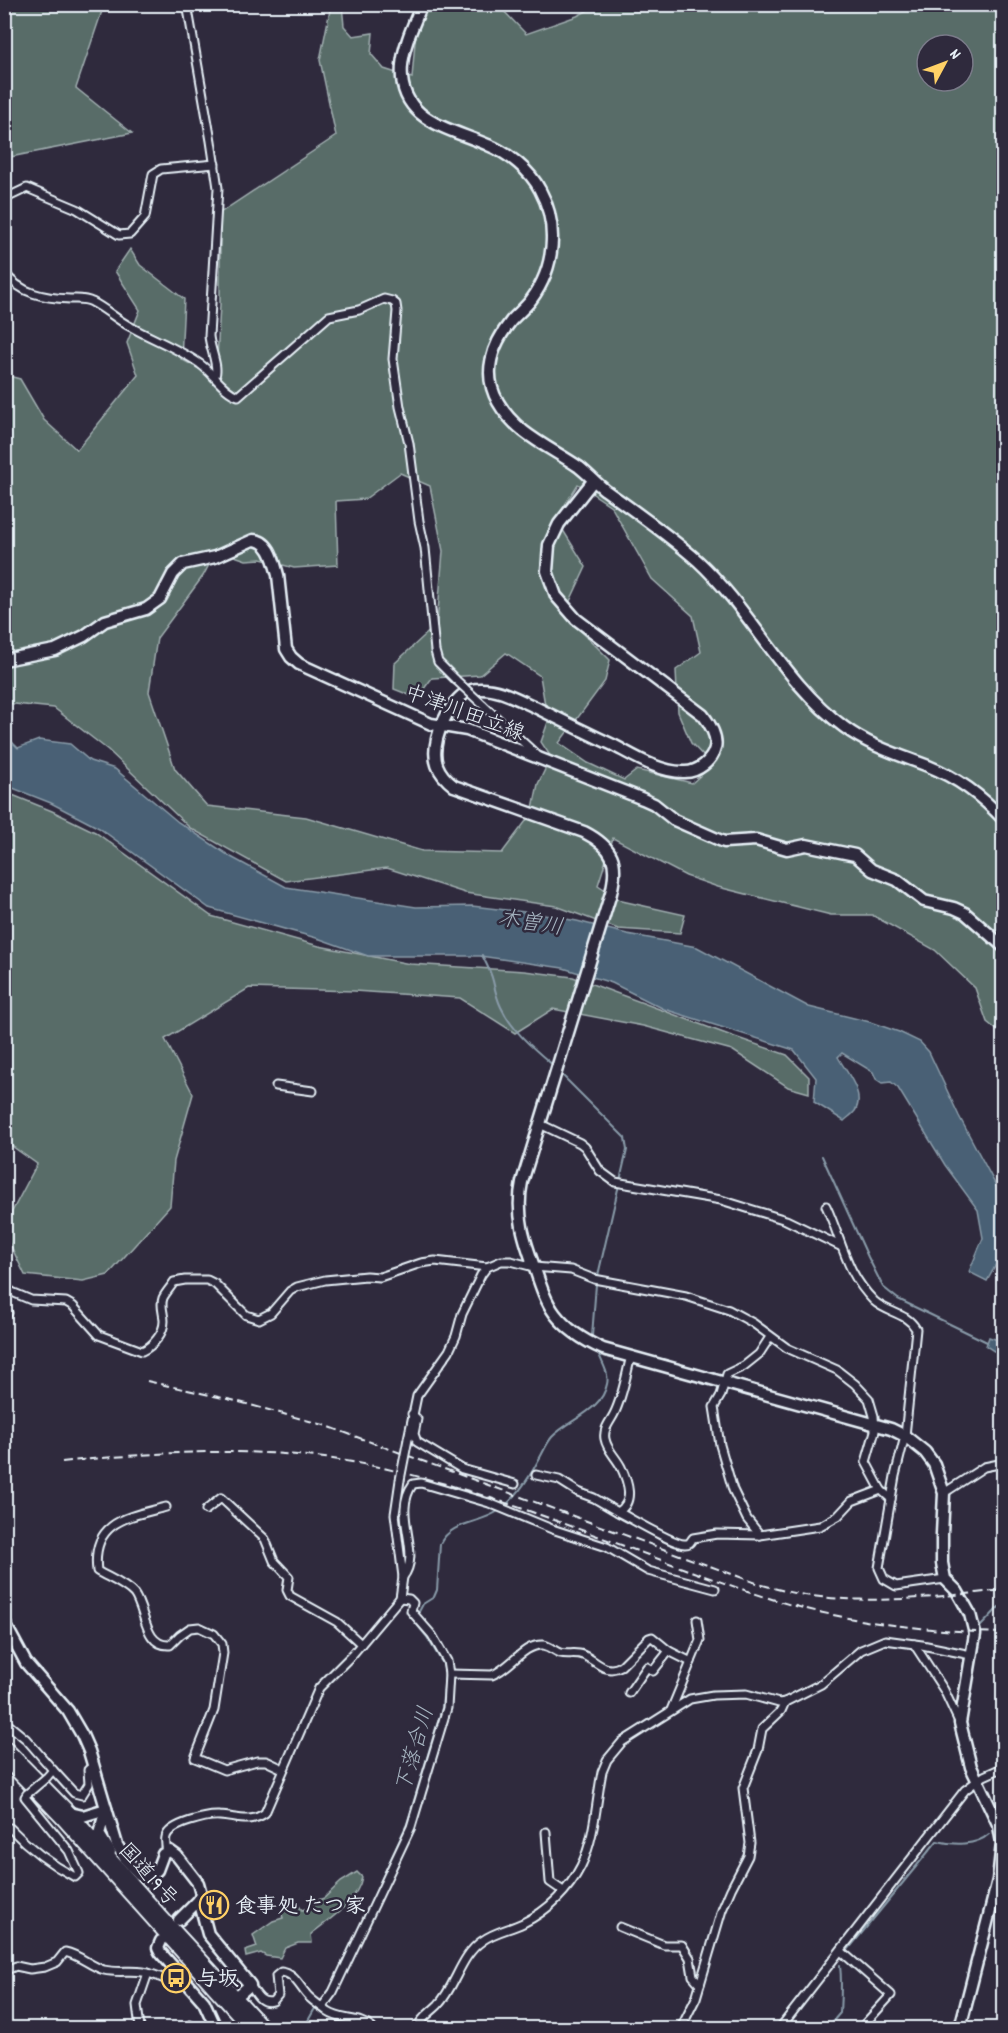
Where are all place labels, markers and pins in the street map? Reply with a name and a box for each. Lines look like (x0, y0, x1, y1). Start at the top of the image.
restaurant icon: 食事処 たつ家 (198, 1889, 230, 1921)
place label: 食事処 たつ家 (235, 1893, 366, 1923)
bus stop icon: 与坂 (160, 1962, 192, 1994)
place label: 与坂 (197, 1966, 239, 1996)

